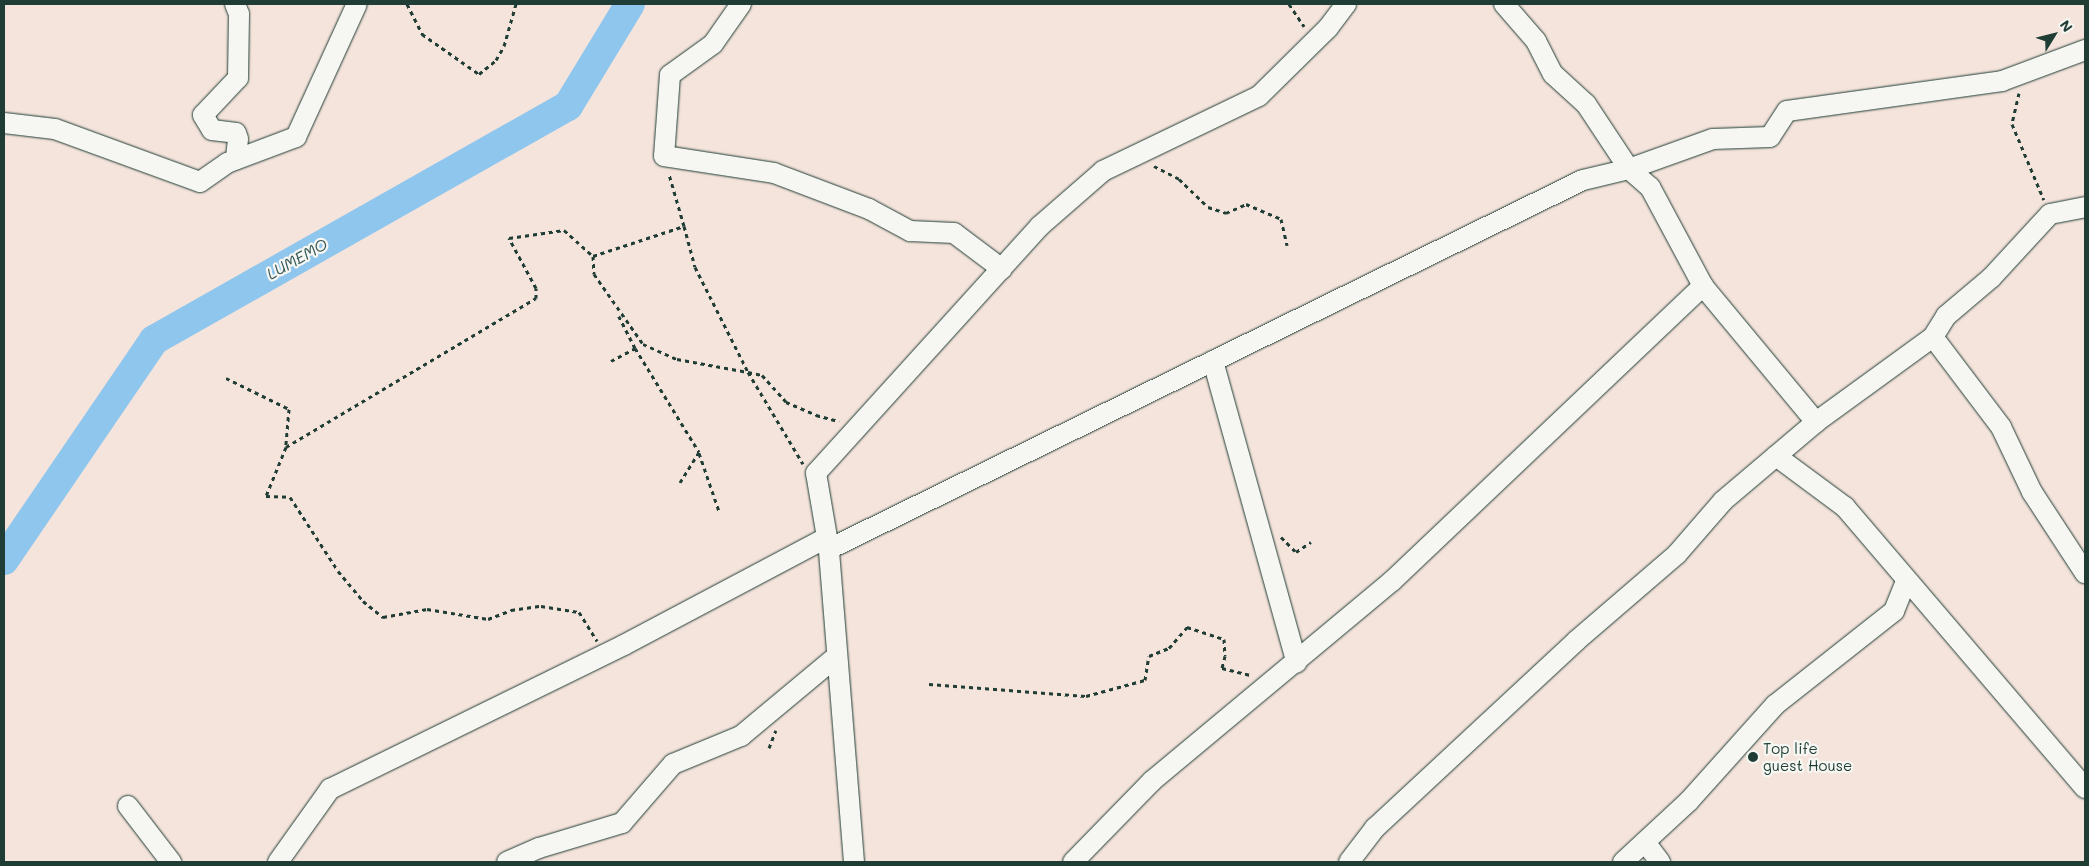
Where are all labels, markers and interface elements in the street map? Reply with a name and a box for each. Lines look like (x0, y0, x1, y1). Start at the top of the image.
north arrow (2029, 10, 2079, 60)
text: N (2056, 16, 2077, 36)
water label: LUMEMO (263, 235, 331, 283)
place label: Top life guest House (1763, 739, 1852, 774)
marker: Top life guest House (1747, 751, 1759, 763)

